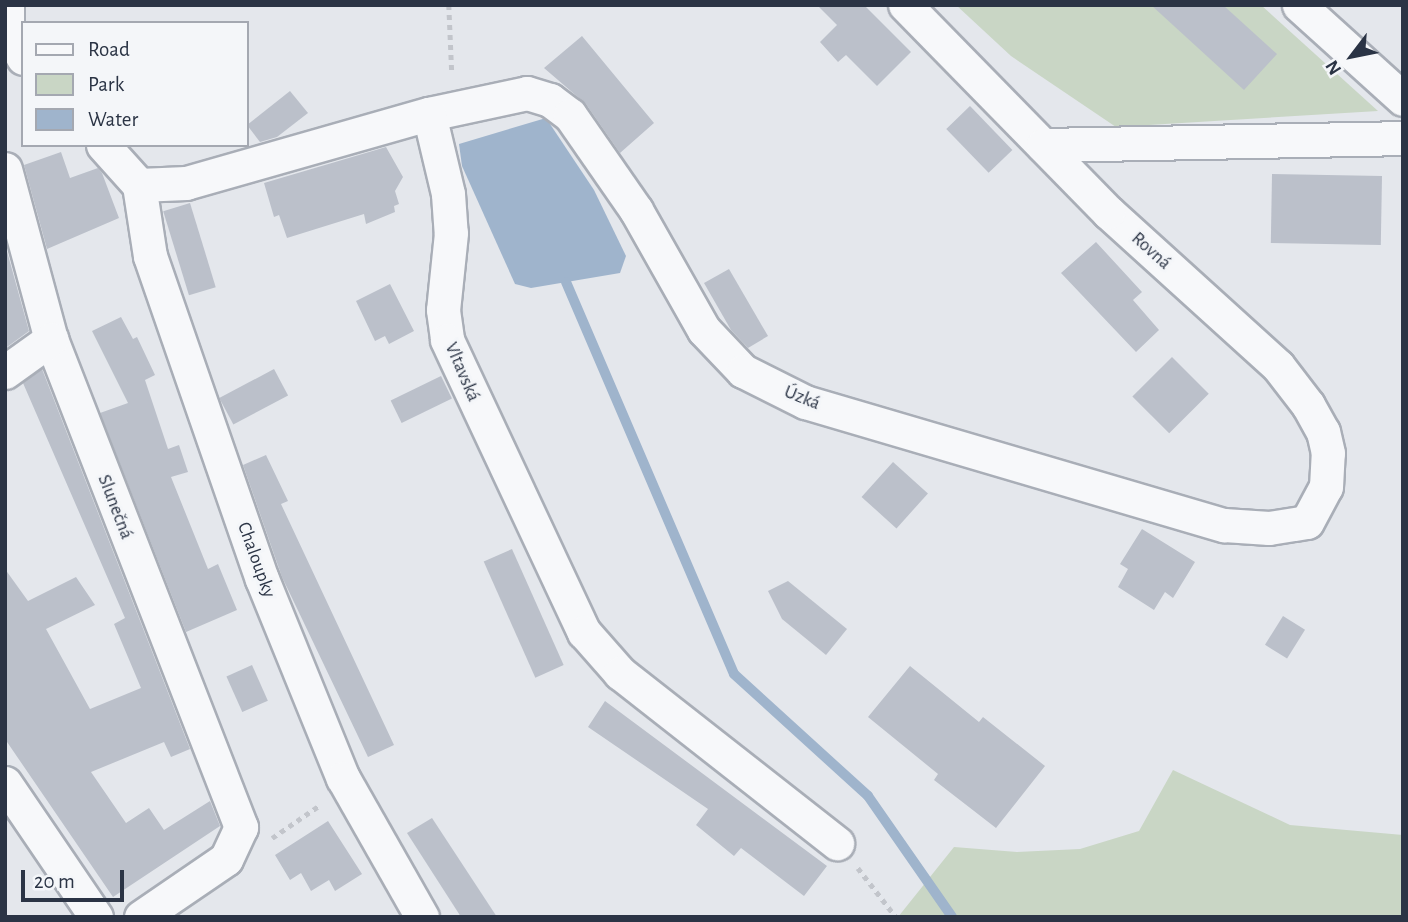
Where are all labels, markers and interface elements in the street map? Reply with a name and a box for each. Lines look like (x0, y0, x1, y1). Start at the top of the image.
legend (21, 21, 248, 147)
north arrow (1317, 21, 1387, 91)
text: Road (88, 39, 130, 60)
text: N (1322, 57, 1345, 78)
text: Park (88, 74, 124, 95)
text: Water (88, 109, 138, 130)
street label: Rovná (1126, 227, 1176, 275)
street label: Vltavská (439, 339, 485, 405)
street label: Úzká (781, 381, 823, 415)
street label: Slunečná (92, 472, 138, 542)
street label: Chaloupky (232, 519, 280, 601)
scale bar (24, 856, 128, 900)
text: 20 m (34, 871, 75, 892)

